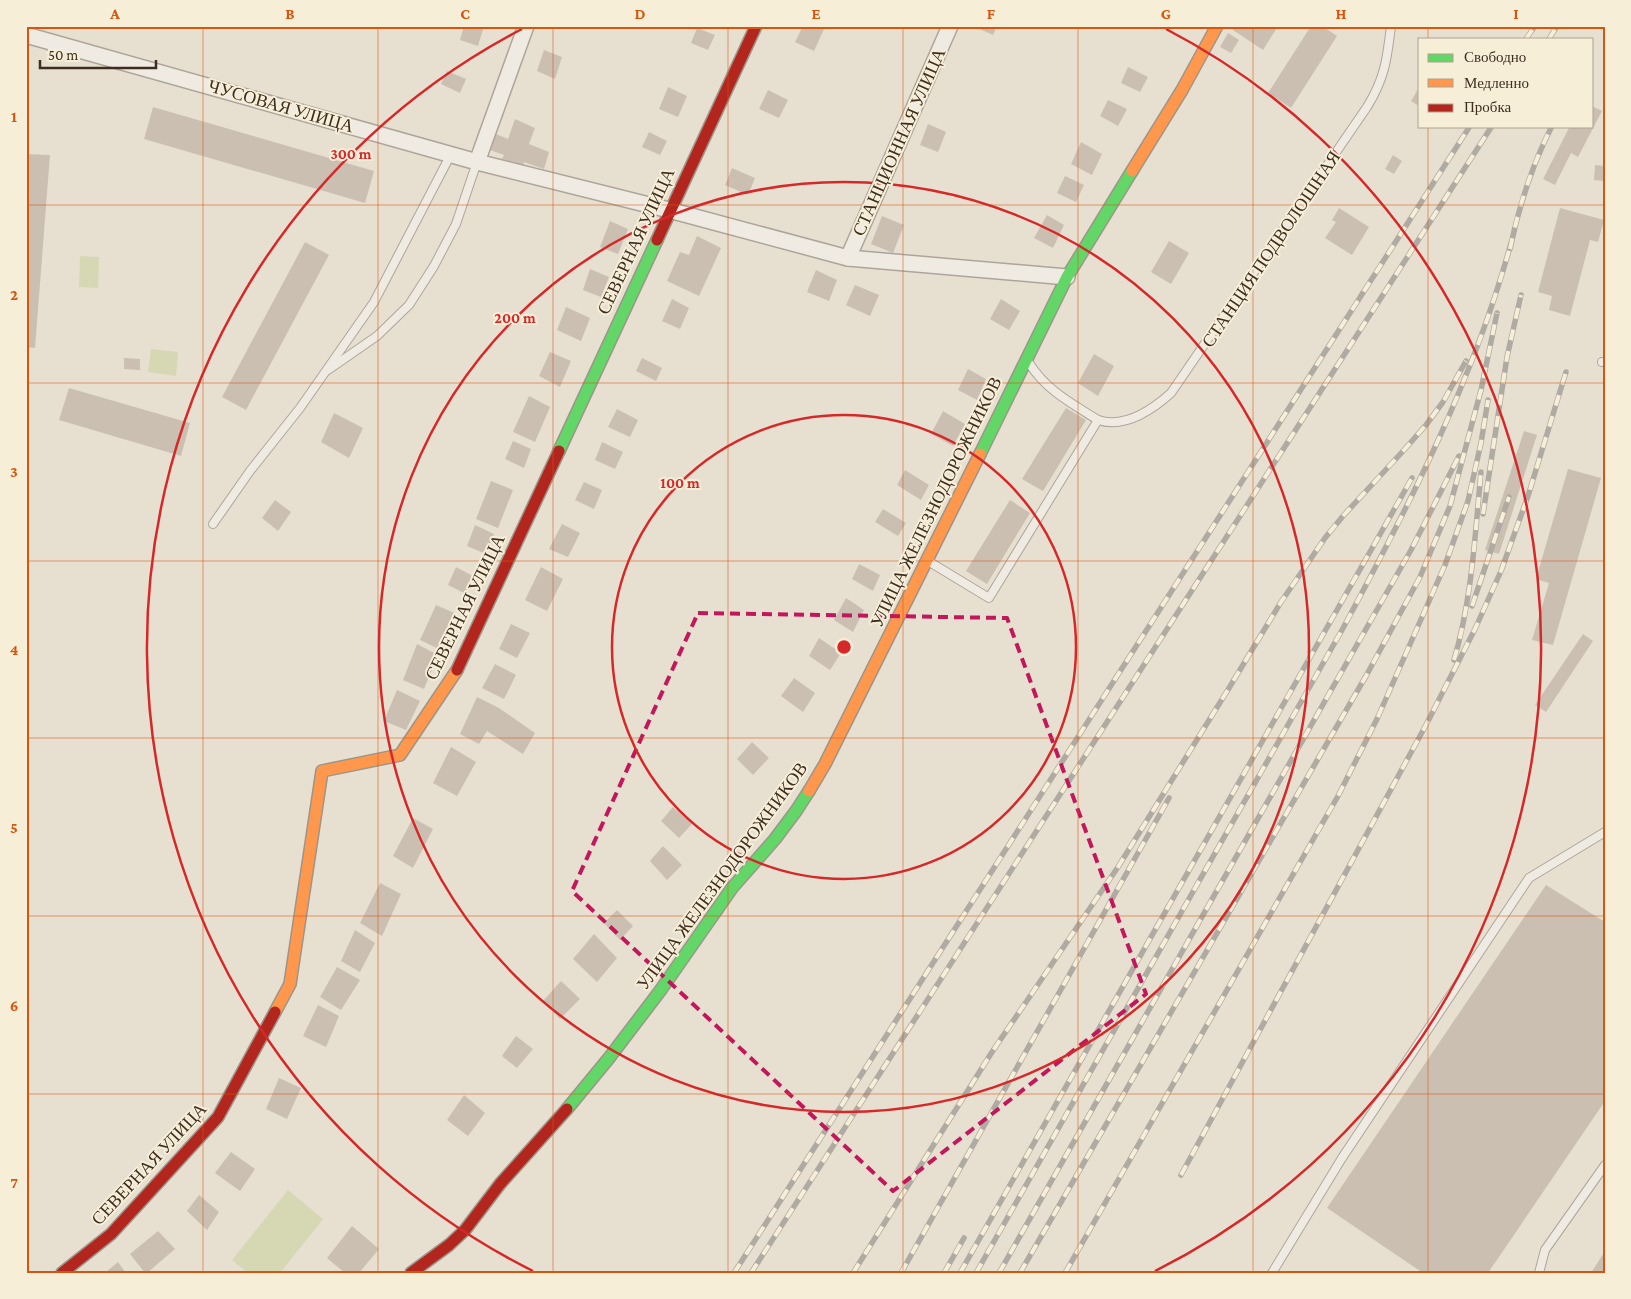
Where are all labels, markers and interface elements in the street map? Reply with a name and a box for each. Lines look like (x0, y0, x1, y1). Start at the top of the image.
text: A (109, 5, 120, 22)
text: B (285, 5, 295, 22)
text: C (460, 5, 470, 22)
text: D (634, 5, 646, 22)
text: E (811, 5, 821, 22)
text: F (987, 5, 996, 22)
text: G (1161, 5, 1171, 22)
text: H (1336, 5, 1347, 22)
text: I (1513, 5, 1519, 22)
scale bar (40, 38, 156, 70)
legend (1418, 38, 1594, 128)
street label: СТАНЦИОННАЯ УЛИЦА (848, 45, 950, 239)
text: 50 m (48, 47, 78, 63)
text: Свободно (1464, 49, 1526, 65)
text: Медленно (1464, 75, 1529, 91)
street label: ЧУСОВАЯ УЛИЦА (206, 76, 356, 136)
text: Пробка (1464, 99, 1512, 115)
text: 1 (11, 108, 17, 125)
text: 300 m (330, 146, 372, 162)
street label: СТАНЦИЯ ПОДВОЛОШНАЯ (1198, 147, 1344, 351)
street label: СЕВЕРНАЯ УЛИЦА (593, 165, 679, 317)
text: 2 (10, 286, 18, 303)
text: 200 m (494, 310, 536, 326)
street label: УЛИЦА ЖЕЛЕЗНОДОРОЖНИКОВ (866, 373, 1006, 631)
text: 3 (10, 463, 18, 480)
text: 100 m (660, 475, 700, 491)
street label: СЕВЕРНАЯ УЛИЦА (421, 531, 509, 683)
centre of rings (835, 638, 853, 656)
text: 4 (10, 641, 19, 658)
street label: УЛИЦА ЖЕЛЕЗНОДОРОЖНИКОВ (633, 758, 811, 994)
text: 5 (10, 819, 18, 836)
text: 6 (10, 997, 18, 1014)
street label: СЕВЕРНАЯ УЛИЦА (87, 1099, 211, 1229)
text: 7 (10, 1174, 18, 1191)

